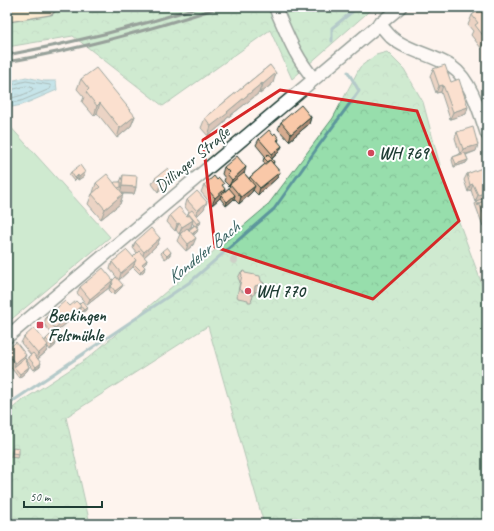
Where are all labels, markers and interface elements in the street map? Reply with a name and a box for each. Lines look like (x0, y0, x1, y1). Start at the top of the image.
street label: Dillinger Straße (151, 121, 235, 197)
place label: WH 769 (379, 143, 431, 164)
marker: WH 769 (366, 148, 376, 158)
water label: Kondeler Bach (162, 215, 245, 288)
place label: WH 770 (256, 281, 307, 302)
marker: WH 770 (243, 286, 253, 296)
place label: Beckingen Felsmühle (48, 305, 107, 346)
marker: Beckingen Felsmühle (35, 320, 45, 330)
scale bar (24, 483, 102, 509)
text: 50 m (30, 489, 52, 505)

